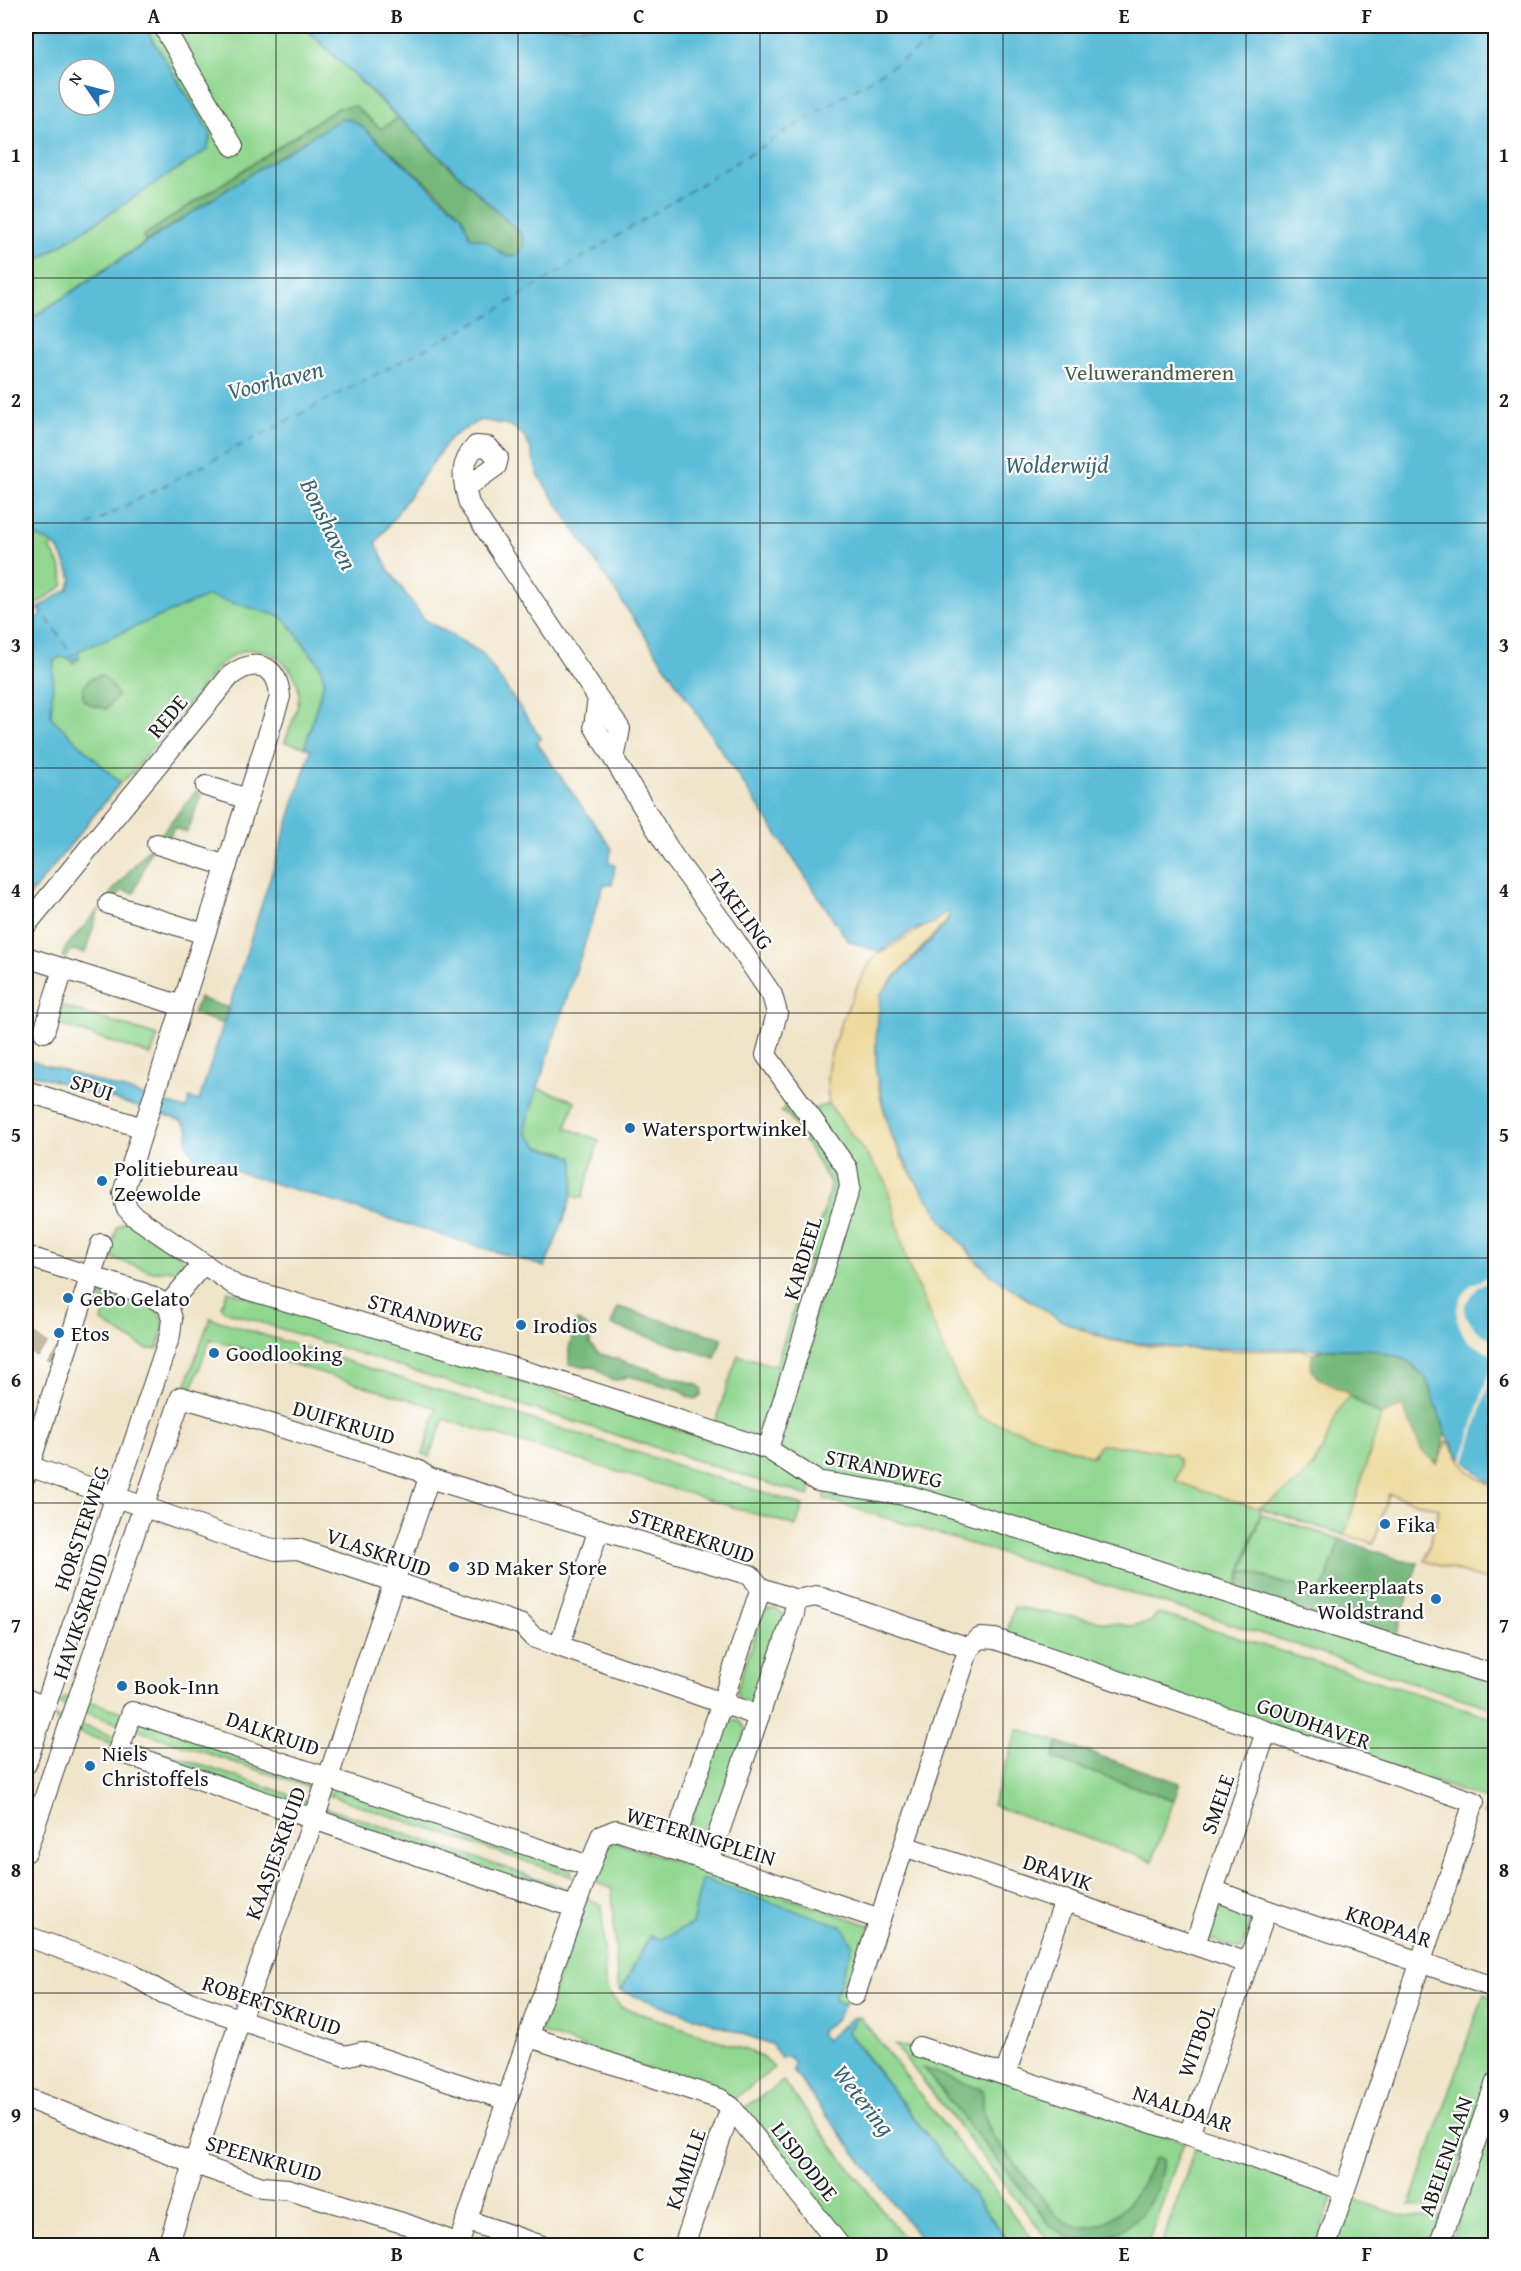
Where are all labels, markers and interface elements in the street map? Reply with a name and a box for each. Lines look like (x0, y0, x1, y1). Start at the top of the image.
text: A (148, 1, 161, 30)
text: B (391, 1, 403, 30)
text: C (633, 1, 645, 30)
text: D (875, 1, 889, 30)
text: E (1119, 1, 1130, 30)
text: F (1362, 1, 1372, 30)
north arrow (57, 57, 117, 117)
text: N (62, 67, 88, 90)
text: 1 (11, 140, 21, 169)
text: 1 (1499, 140, 1509, 169)
water label: Voorhaven (223, 351, 327, 409)
park label: Veluwerandmeren (1064, 356, 1235, 388)
text: 2 (11, 385, 21, 414)
text: 2 (1499, 385, 1509, 414)
water label: Wolderwijd (1005, 447, 1109, 482)
water label: Bonshaven (291, 471, 366, 576)
text: 3 (11, 630, 21, 659)
text: 3 (1499, 630, 1509, 659)
street label: REDE (139, 687, 195, 745)
street label: TAKELING (701, 862, 781, 956)
text: 4 (11, 875, 21, 904)
text: 4 (1499, 875, 1509, 904)
street label: SPUI (66, 1065, 118, 1109)
place label: Watersportwinkel (642, 1112, 807, 1144)
text: 5 (11, 1120, 21, 1149)
text: 5 (1499, 1120, 1509, 1149)
marker: Watersportwinkel (623, 1121, 637, 1135)
place label: Politiebureau Zeewolde (114, 1152, 238, 1209)
marker: Politiebureau Zeewolde (95, 1174, 109, 1188)
street label: KARDEEL (774, 1212, 830, 1304)
place label: Gebo Gelato (80, 1282, 190, 1314)
street label: STRANDWEG (364, 1284, 488, 1350)
marker: Gebo Gelato (61, 1291, 75, 1305)
place label: Irodios (533, 1309, 598, 1341)
place label: Etos (71, 1317, 110, 1349)
marker: Irodios (514, 1318, 528, 1332)
marker: Etos (52, 1326, 66, 1340)
place label: Goodlooking (226, 1337, 342, 1369)
marker: Goodlooking (207, 1346, 221, 1360)
text: 6 (11, 1365, 21, 1394)
text: 6 (1499, 1365, 1509, 1394)
street label: DUIFKRUID (289, 1391, 399, 1453)
street label: STRANDWEG (822, 1440, 946, 1496)
street label: HORSTERWEG (45, 1461, 117, 1595)
street label: STERREKRUID (625, 1499, 759, 1571)
place label: Fika (1397, 1508, 1436, 1540)
marker: Fika (1378, 1517, 1392, 1531)
street label: VLASKRUID (322, 1519, 436, 1585)
street label: HAVIKSKRUID (43, 1549, 117, 1683)
place label: 3D Maker Store (466, 1551, 607, 1583)
marker: 3D Maker Store (447, 1560, 461, 1574)
place label: Parkeerplaats Woldstrand (1297, 1570, 1424, 1627)
marker: Parkeerplaats Woldstrand (1429, 1592, 1443, 1606)
text: 7 (11, 1610, 21, 1639)
text: 7 (1499, 1610, 1509, 1639)
place label: Book-Inn (134, 1670, 220, 1702)
marker: Book-Inn (115, 1679, 129, 1693)
street label: GOUDHAVER (1253, 1689, 1376, 1758)
street label: DALKRUID (222, 1702, 324, 1764)
place label: Niels Christoffels (102, 1737, 209, 1794)
marker: Niels Christoffels (83, 1759, 97, 1773)
street label: SMELE (1192, 1770, 1242, 1838)
street label: KAASJESKRUID (236, 1782, 314, 1924)
street label: WETERINGPLEIN (622, 1798, 780, 1874)
street label: DRAVIK (1019, 1845, 1097, 1899)
text: 8 (11, 1855, 21, 1884)
text: 8 (1499, 1855, 1509, 1884)
street label: KROPAAR (1342, 1896, 1437, 1956)
street label: ROBERTSKRUID (198, 1966, 346, 2044)
street label: WITBOL (1169, 2000, 1223, 2081)
water label: Wetering (825, 2057, 903, 2144)
street label: NAALDAAR (1129, 2076, 1238, 2140)
street label: ABELENLAAN (1410, 2092, 1480, 2220)
text: 9 (11, 2100, 21, 2129)
text: 9 (1499, 2100, 1509, 2129)
street label: LISDODDE (764, 2115, 846, 2207)
street label: KAMILLE (656, 2124, 714, 2214)
street label: SPEENKRUID (202, 2126, 326, 2190)
text: A (148, 2239, 161, 2268)
text: B (391, 2239, 403, 2268)
text: C (633, 2239, 645, 2268)
text: D (875, 2239, 889, 2268)
text: E (1119, 2239, 1130, 2268)
text: F (1362, 2239, 1372, 2268)

